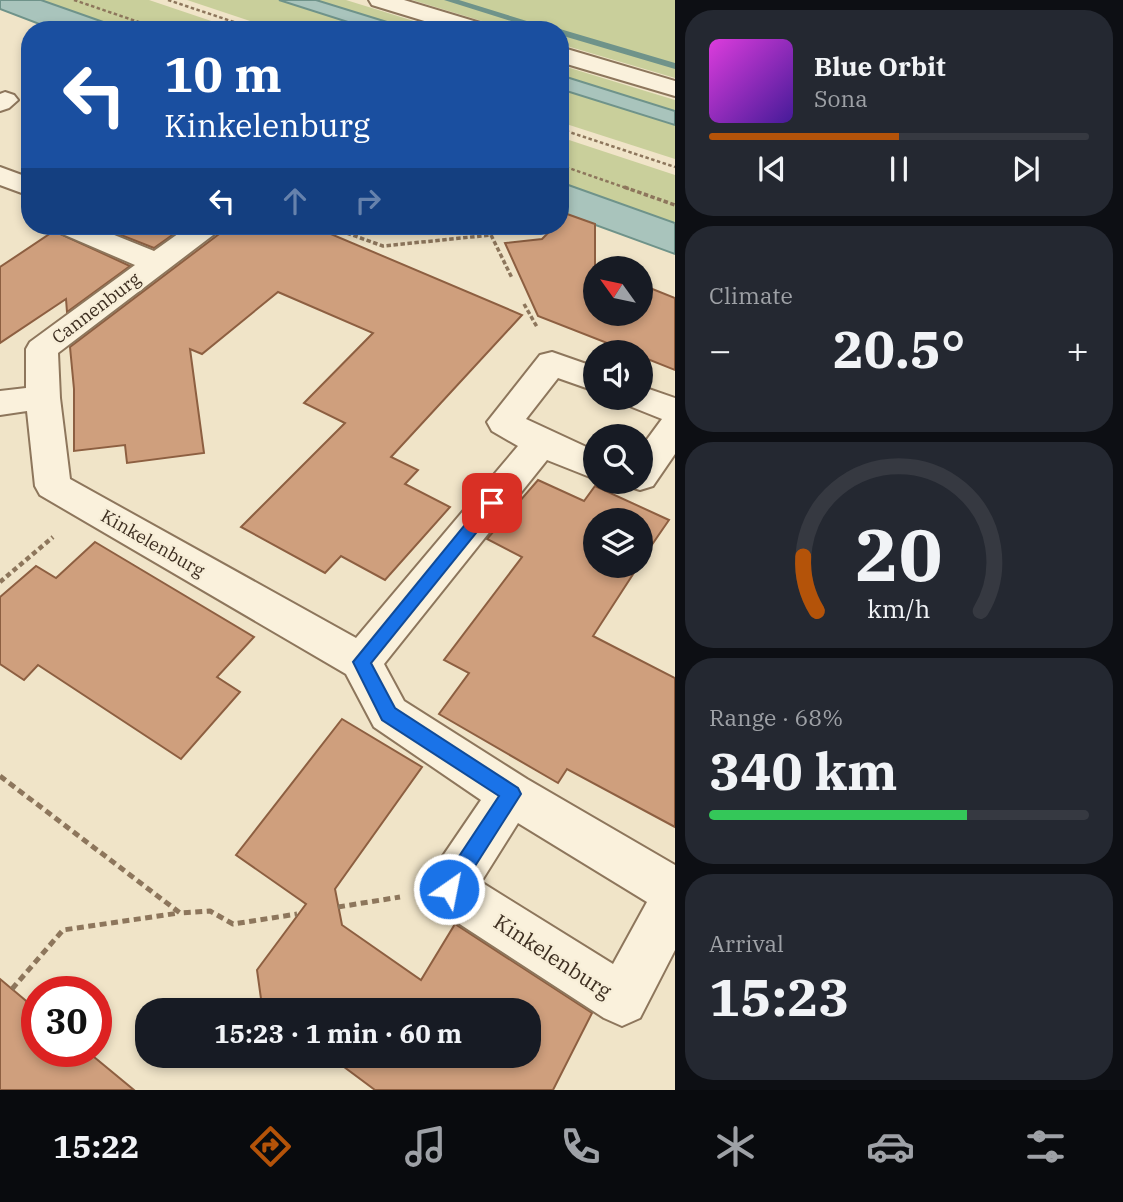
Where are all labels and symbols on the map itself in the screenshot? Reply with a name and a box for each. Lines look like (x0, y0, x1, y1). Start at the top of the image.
north arrow (583, 256, 653, 326)
street label: Cannenburg (47, 267, 145, 349)
pin (462, 473, 522, 533)
street label: Kinkelenburg (97, 504, 209, 582)
position arrow (412, 852, 486, 926)
street label: Kinkelenburg (489, 907, 618, 1005)
speed limit sign: 30 (21, 976, 112, 1067)

